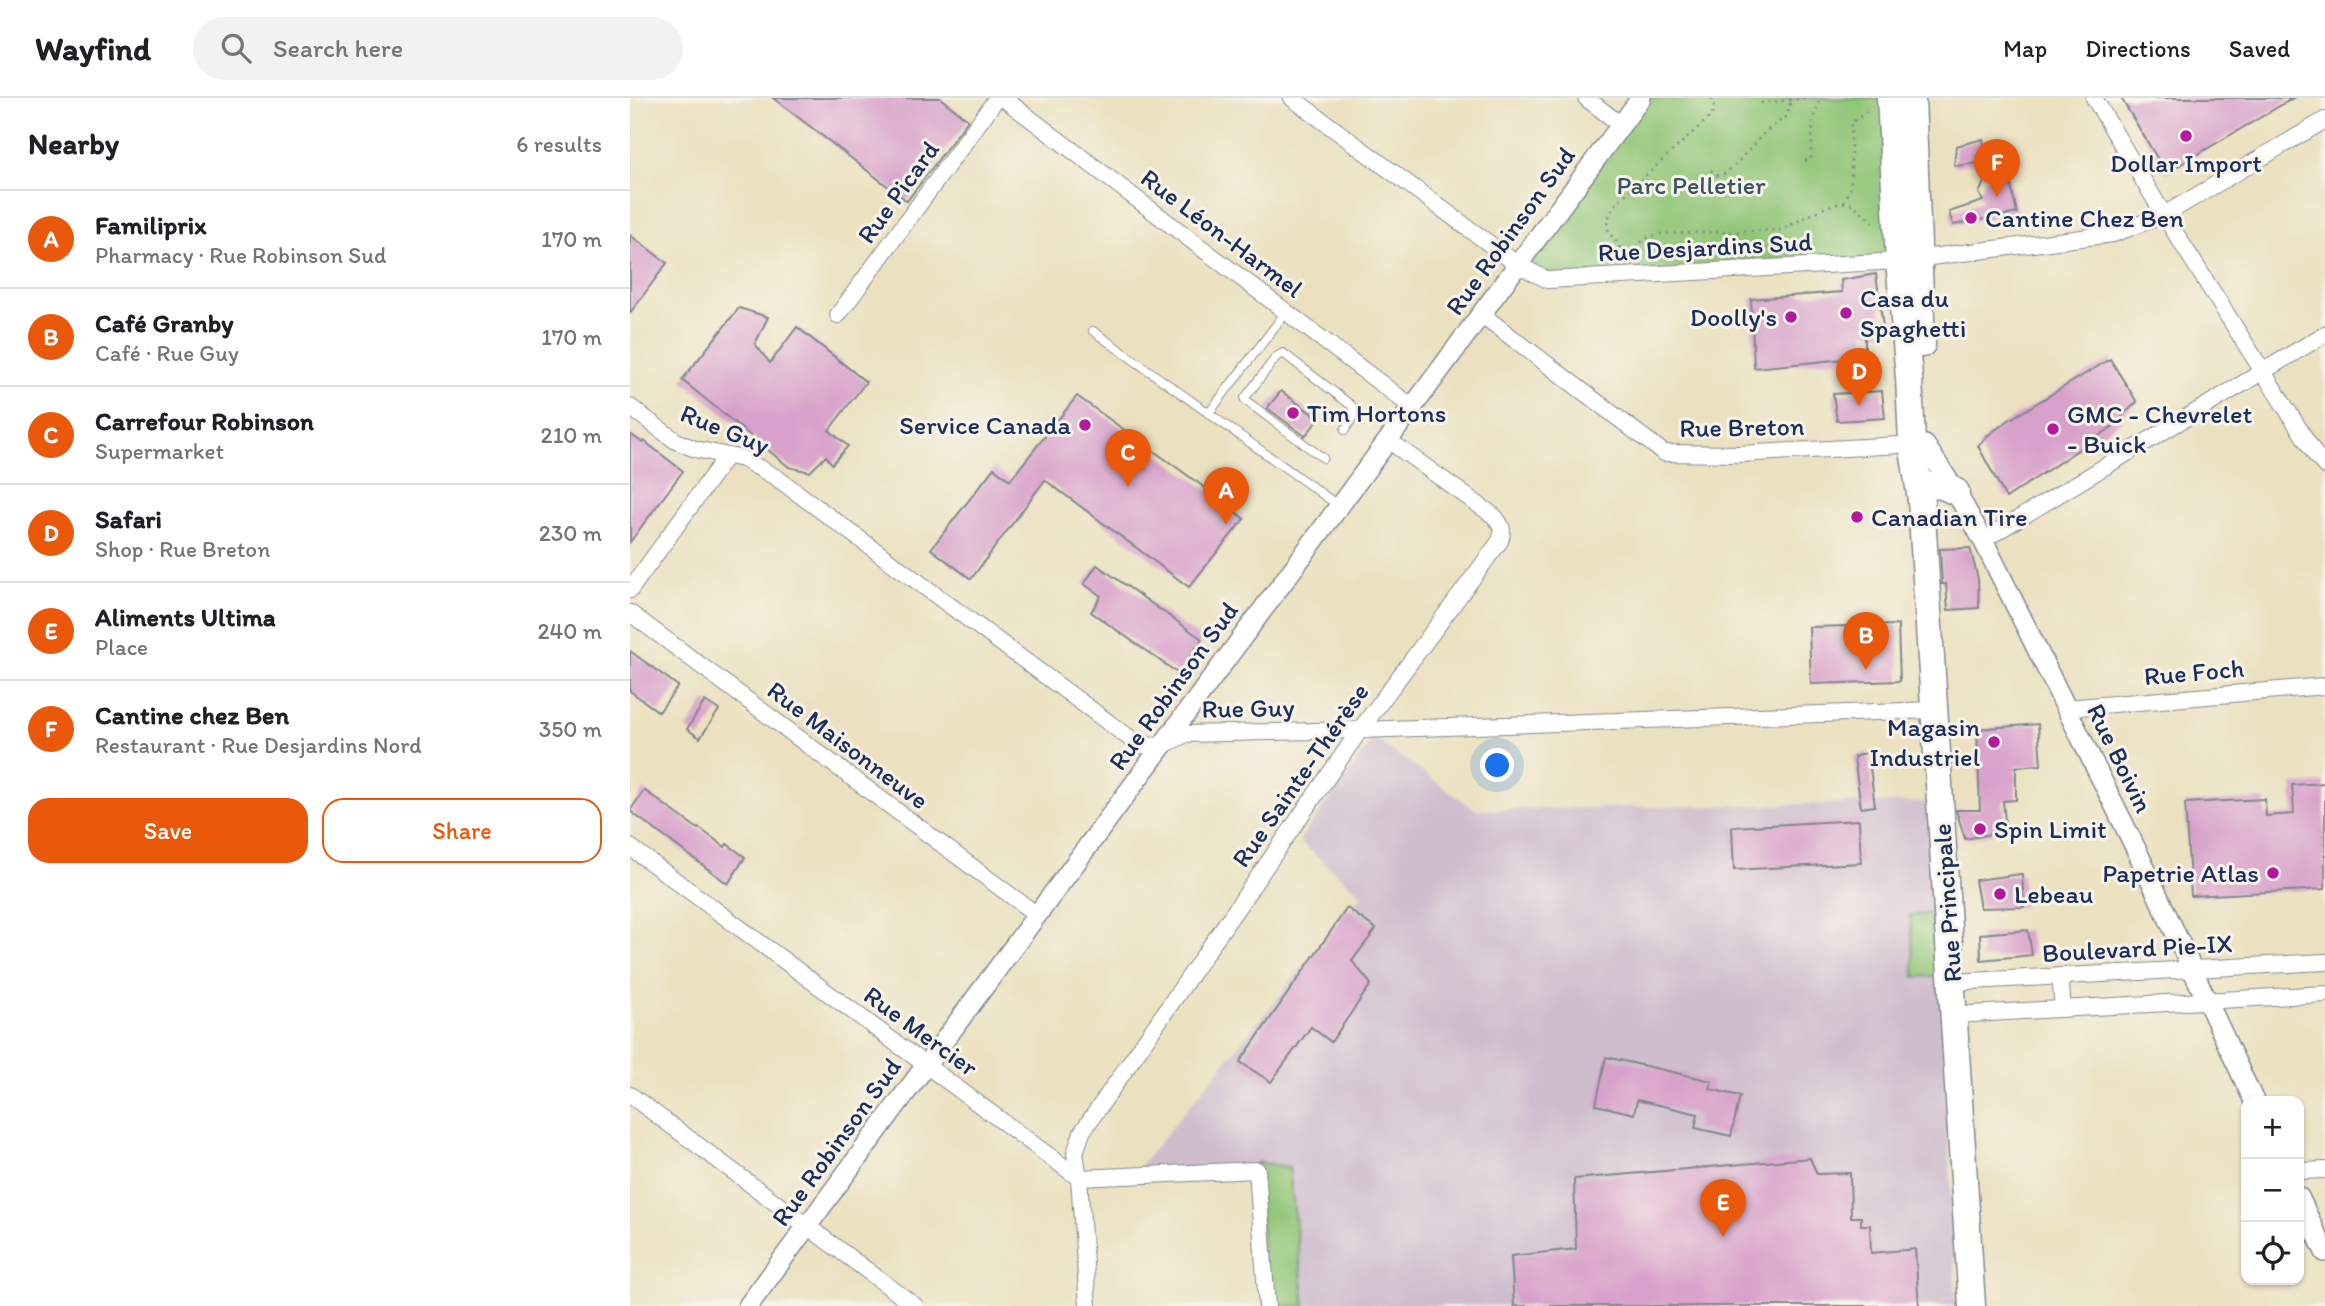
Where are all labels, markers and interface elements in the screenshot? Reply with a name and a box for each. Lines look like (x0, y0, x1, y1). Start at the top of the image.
search box (193, 17, 683, 80)
text: Wayfind (35, 29, 151, 68)
icon: search (217, 29, 255, 67)
text: Search here (273, 32, 403, 64)
text: Map (2003, 34, 2047, 63)
text: Directions (2085, 34, 2191, 63)
text: Saved (2229, 34, 2290, 63)
text: Nearby (28, 125, 119, 162)
marker: Dollar Import (2178, 128, 2194, 144)
text: 6 results (516, 130, 602, 158)
street label: Rue Picard (850, 134, 946, 250)
pin: F (1974, 139, 2020, 197)
street label: Rue Robinson Sud (1438, 141, 1582, 321)
place label: Dollar Import (2110, 147, 2262, 179)
street label: Rue Léon-Harmel (1134, 162, 1310, 304)
park label: Parc Pelletier (1616, 169, 1766, 201)
place label: Cantine Chez Ben (1985, 202, 2184, 234)
text: Familiprix (95, 209, 207, 241)
marker: Cantine Chez Ben (1963, 210, 1979, 226)
text: A (44, 225, 58, 253)
text: 170 m (541, 225, 602, 253)
street label: Rue Desjardins Sud (1597, 225, 1814, 269)
text: Pharmacy · Rue Robinson Sud (95, 241, 386, 269)
place label: Casa du Spaghetti (1860, 282, 1966, 344)
place label: Doolly's (1690, 301, 1777, 333)
marker: Casa du Spaghetti (1838, 305, 1854, 321)
text: Café Granby (95, 307, 234, 339)
marker: Doolly's (1783, 309, 1799, 325)
text: B (44, 323, 58, 351)
text: 170 m (541, 323, 602, 351)
text: Café · Rue Guy (95, 339, 239, 367)
pin: D (1836, 348, 1882, 406)
street label: Rue Guy (676, 397, 774, 461)
place label: Tim Hortons (1307, 397, 1446, 429)
place label: GMC - Chevrelet - Buick (2067, 398, 2252, 460)
text: Carrefour Robinson (95, 405, 314, 437)
marker: Tim Hortons (1285, 405, 1301, 421)
place label: Service Canada (899, 409, 1071, 441)
street label: Rue Breton (1679, 410, 1805, 444)
marker: Service Canada (1077, 417, 1093, 433)
text: C (44, 421, 58, 449)
text: 210 m (541, 421, 602, 449)
marker: GMC - Chevrelet - Buick (2045, 421, 2061, 437)
pin: C (1105, 429, 1151, 487)
text: Supermarket (95, 437, 224, 465)
pin: A (1203, 467, 1249, 525)
place label: Canadian Tire (1871, 501, 2028, 533)
text: Safari (95, 503, 162, 535)
marker: Canadian Tire (1849, 509, 1865, 525)
text: D (43, 519, 59, 547)
text: 230 m (539, 519, 602, 547)
text: Shop · Rue Breton (95, 535, 270, 563)
street label: Rue Robinson Sud (1101, 596, 1245, 776)
text: Aliments Ultima (95, 601, 276, 633)
pin: B (1843, 612, 1889, 670)
text: E (45, 617, 57, 645)
text: 240 m (537, 617, 602, 645)
text: Place (95, 633, 148, 661)
street label: Rue Foch (2143, 652, 2245, 692)
street label: Rue Maisonneuve (761, 674, 935, 816)
street label: Rue Sainte-Thérèse (1224, 677, 1376, 873)
street label: Rue Guy (1201, 691, 1295, 725)
street label: Rue Boivin (2080, 698, 2160, 818)
text: Cantine chez Ben (95, 699, 289, 731)
place label: Magasin Industriel (1869, 711, 1980, 773)
text: F (45, 715, 57, 743)
text: 350 m (539, 715, 602, 743)
text: Restaurant · Rue Desjardins Nord (95, 731, 422, 759)
marker: Magasin Industriel (1986, 734, 2002, 750)
your location (1480, 748, 1514, 782)
button: Save (28, 798, 308, 863)
button: Share (322, 798, 602, 863)
place label: Spin Limit (1994, 813, 2107, 845)
marker: Spin Limit (1972, 821, 1988, 837)
street label: Rue Principale (1925, 822, 1969, 984)
place label: Papetrie Atlas (2102, 857, 2259, 889)
marker: Papetrie Atlas (2265, 865, 2281, 881)
place label: Lebeau (2014, 878, 2093, 910)
marker: Lebeau (1992, 886, 2008, 902)
street label: Boulevard Pie-IX (2041, 927, 2233, 969)
street label: Rue Mercier (858, 979, 985, 1084)
street label: Rue Robinson Sud (764, 1052, 908, 1232)
map controls (2241, 1096, 2304, 1285)
button: + (2241, 1096, 2304, 1159)
button: − (2241, 1159, 2304, 1222)
pin: E (1700, 1179, 1746, 1237)
button: locate (2241, 1222, 2304, 1285)

